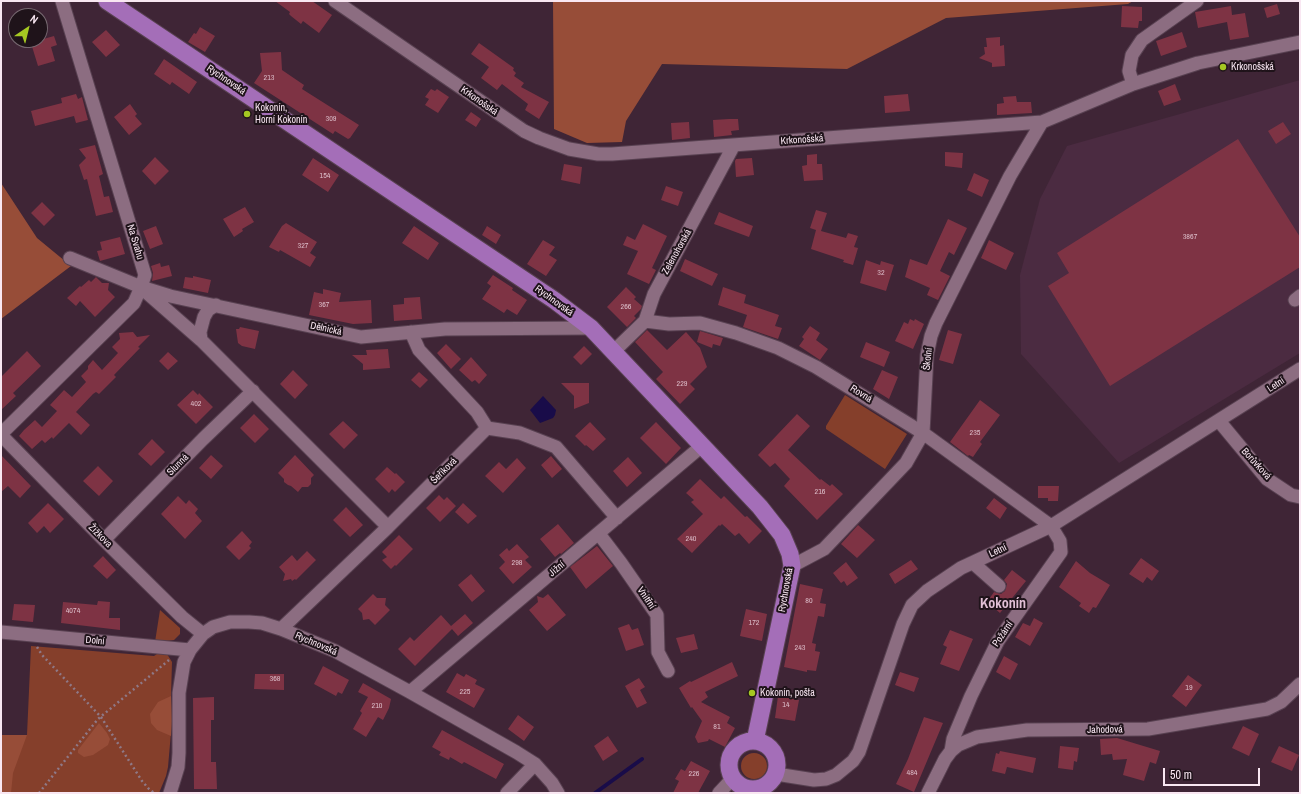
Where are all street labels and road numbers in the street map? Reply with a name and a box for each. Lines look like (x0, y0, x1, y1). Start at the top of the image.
street label: Rychnovská (204, 63, 248, 97)
street label: Krkonošská (458, 84, 500, 118)
street label: Krkonošská (780, 133, 824, 147)
street label: Na Svahu (124, 223, 146, 261)
street label: Zelenohorská (660, 227, 694, 277)
street label: Rychnovská (532, 283, 576, 319)
street label: Dělnická (309, 320, 343, 338)
street label: Školní (921, 347, 935, 371)
street label: Letní (1265, 375, 1287, 395)
street label: Rovná (848, 383, 874, 405)
street label: Borůvková (1239, 446, 1273, 482)
street label: Slunná (165, 452, 191, 478)
street label: Šeříková (428, 455, 460, 487)
street label: Žižkova (86, 522, 114, 550)
street label: Letní (987, 542, 1009, 560)
street label: Jižní (547, 559, 567, 579)
street label: Rychnovská (776, 567, 796, 613)
street label: Vnitřní (634, 585, 658, 611)
street label: Požární (990, 619, 1016, 649)
street label: Rychnovská (293, 630, 339, 658)
street label: Dolní (85, 634, 105, 648)
street label: Jahodová (1087, 724, 1123, 736)

